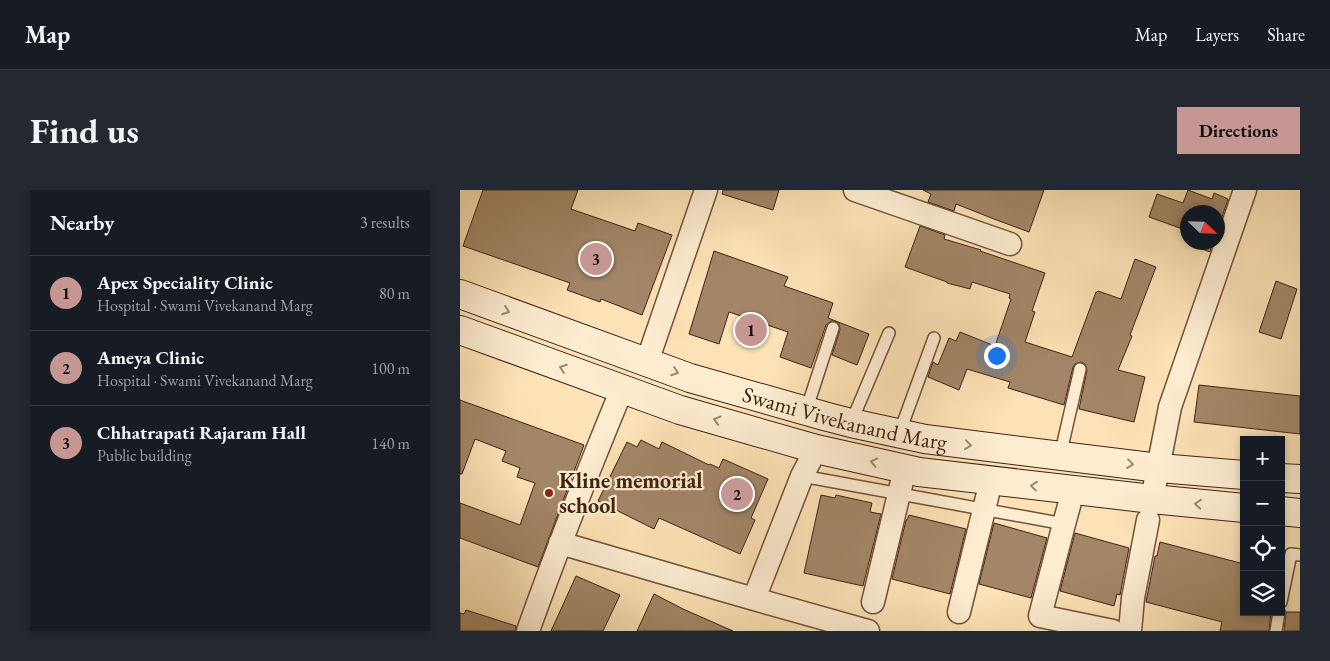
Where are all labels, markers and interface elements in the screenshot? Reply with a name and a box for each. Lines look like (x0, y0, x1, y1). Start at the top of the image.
text: Map (25, 19, 70, 50)
text: Map (1135, 23, 1167, 46)
text: Layers (1195, 23, 1239, 46)
text: Share (1267, 23, 1305, 46)
button: Directions (1177, 107, 1300, 154)
text: Find us (30, 108, 139, 153)
north arrow (1180, 205, 1225, 250)
text: Nearby (50, 209, 114, 236)
text: 3 results (360, 212, 410, 233)
pin: 3 (580, 240, 612, 278)
text: Apex Speciality Clinic (97, 270, 273, 295)
text: 1 (62, 283, 70, 304)
text: 80 m (379, 283, 410, 304)
text: Hospital · Swami Vivekanand Marg (97, 295, 313, 316)
one-way arrow (501, 305, 510, 315)
pin: 1 (735, 311, 767, 349)
your location (984, 343, 1010, 369)
text: Ameya Clinic (97, 345, 204, 370)
text: 2 (62, 358, 70, 379)
text: 100 m (371, 358, 410, 379)
one-way arrow (560, 364, 568, 374)
one-way arrow (670, 366, 679, 376)
text: Hospital · Swami Vivekanand Marg (97, 370, 313, 391)
street label: Swami Vivekanand Marg (739, 380, 949, 457)
one-way arrow (713, 416, 722, 426)
text: Chhatrapati Rajaram Hall (97, 420, 306, 445)
text: 3 (62, 433, 70, 454)
text: 140 m (371, 433, 410, 454)
map controls (1240, 436, 1285, 616)
button: + (1240, 436, 1285, 481)
one-way arrow (965, 439, 973, 450)
text: Public building (97, 445, 192, 466)
one-way arrow (869, 457, 878, 468)
one-way arrow (1125, 459, 1134, 469)
place label: Kline memorial school (559, 466, 703, 520)
pin: 2 (721, 475, 753, 513)
one-way arrow (1030, 481, 1038, 492)
button: − (1240, 481, 1285, 526)
marker: Kline memorial school (543, 487, 555, 499)
one-way arrow (1194, 498, 1202, 509)
button: locate (1240, 526, 1285, 571)
button: layers (1240, 571, 1285, 616)

